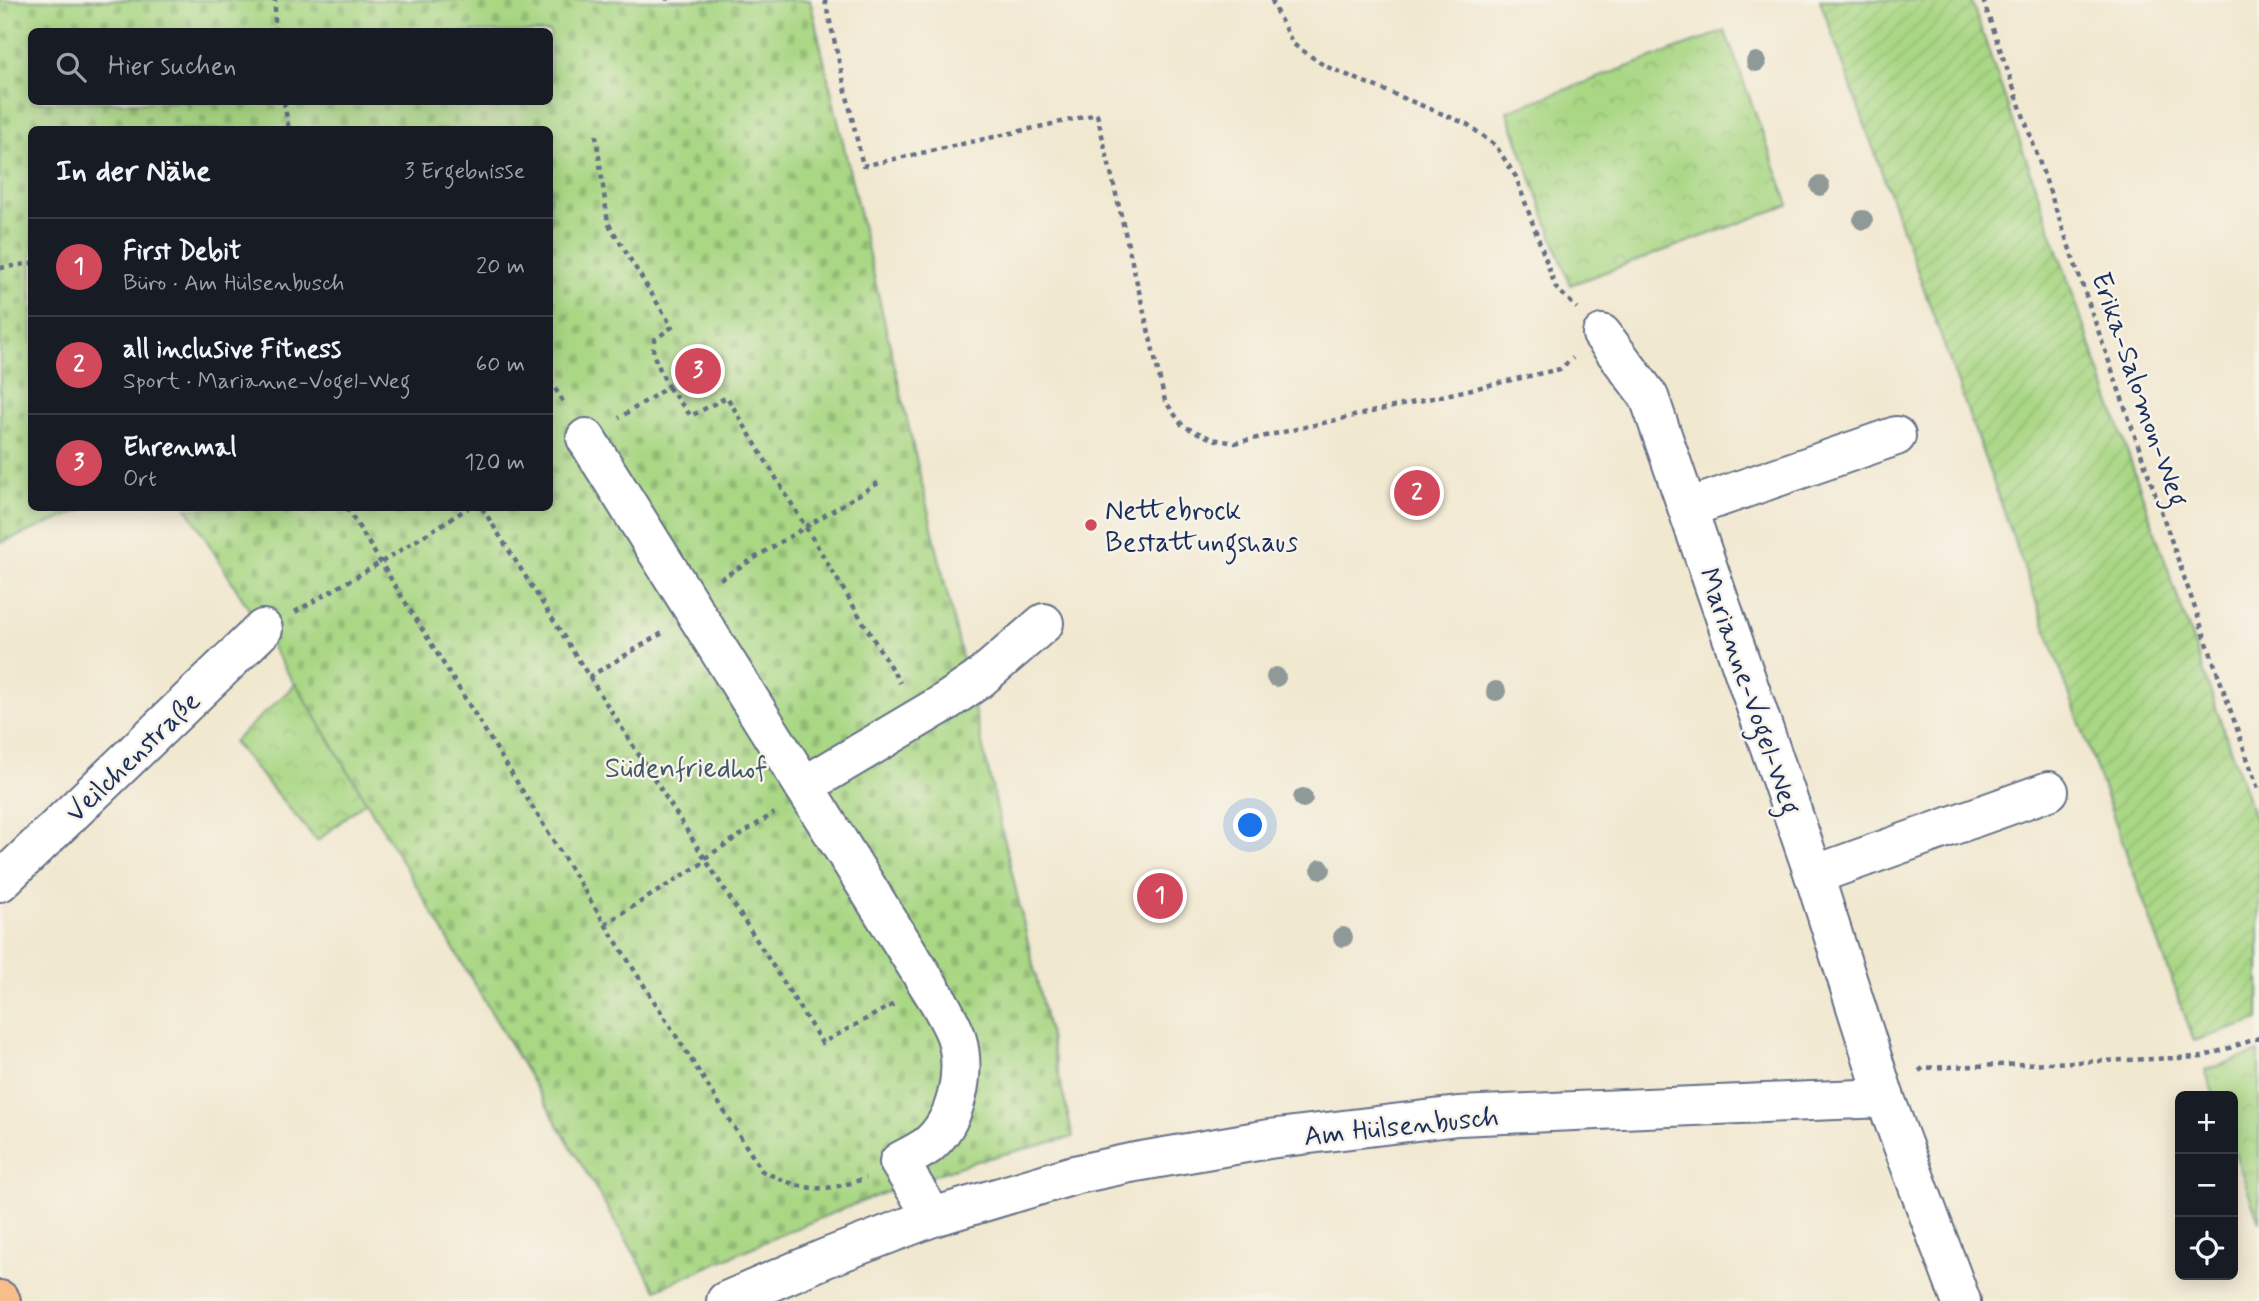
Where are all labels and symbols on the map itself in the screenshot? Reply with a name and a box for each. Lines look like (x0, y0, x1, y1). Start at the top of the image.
street label: Erika-Salomon-Weg (2078, 267, 2196, 513)
pin: 3 (675, 345, 721, 397)
pin: 2 (1394, 467, 1440, 519)
place label: Nettebrock Bestattungshaus (1105, 493, 1298, 565)
marker: Nettebrock Bestattungshaus (1083, 517, 1099, 533)
street label: Marianne-Vogel-Weg (1686, 563, 1808, 821)
street label: Veilchenstraße (58, 684, 209, 832)
park label: Südenfriedhof (605, 751, 767, 788)
your location (1233, 808, 1267, 842)
pin: 1 (1137, 870, 1183, 922)
street label: Am Hülsenbusch (1302, 1099, 1500, 1156)

